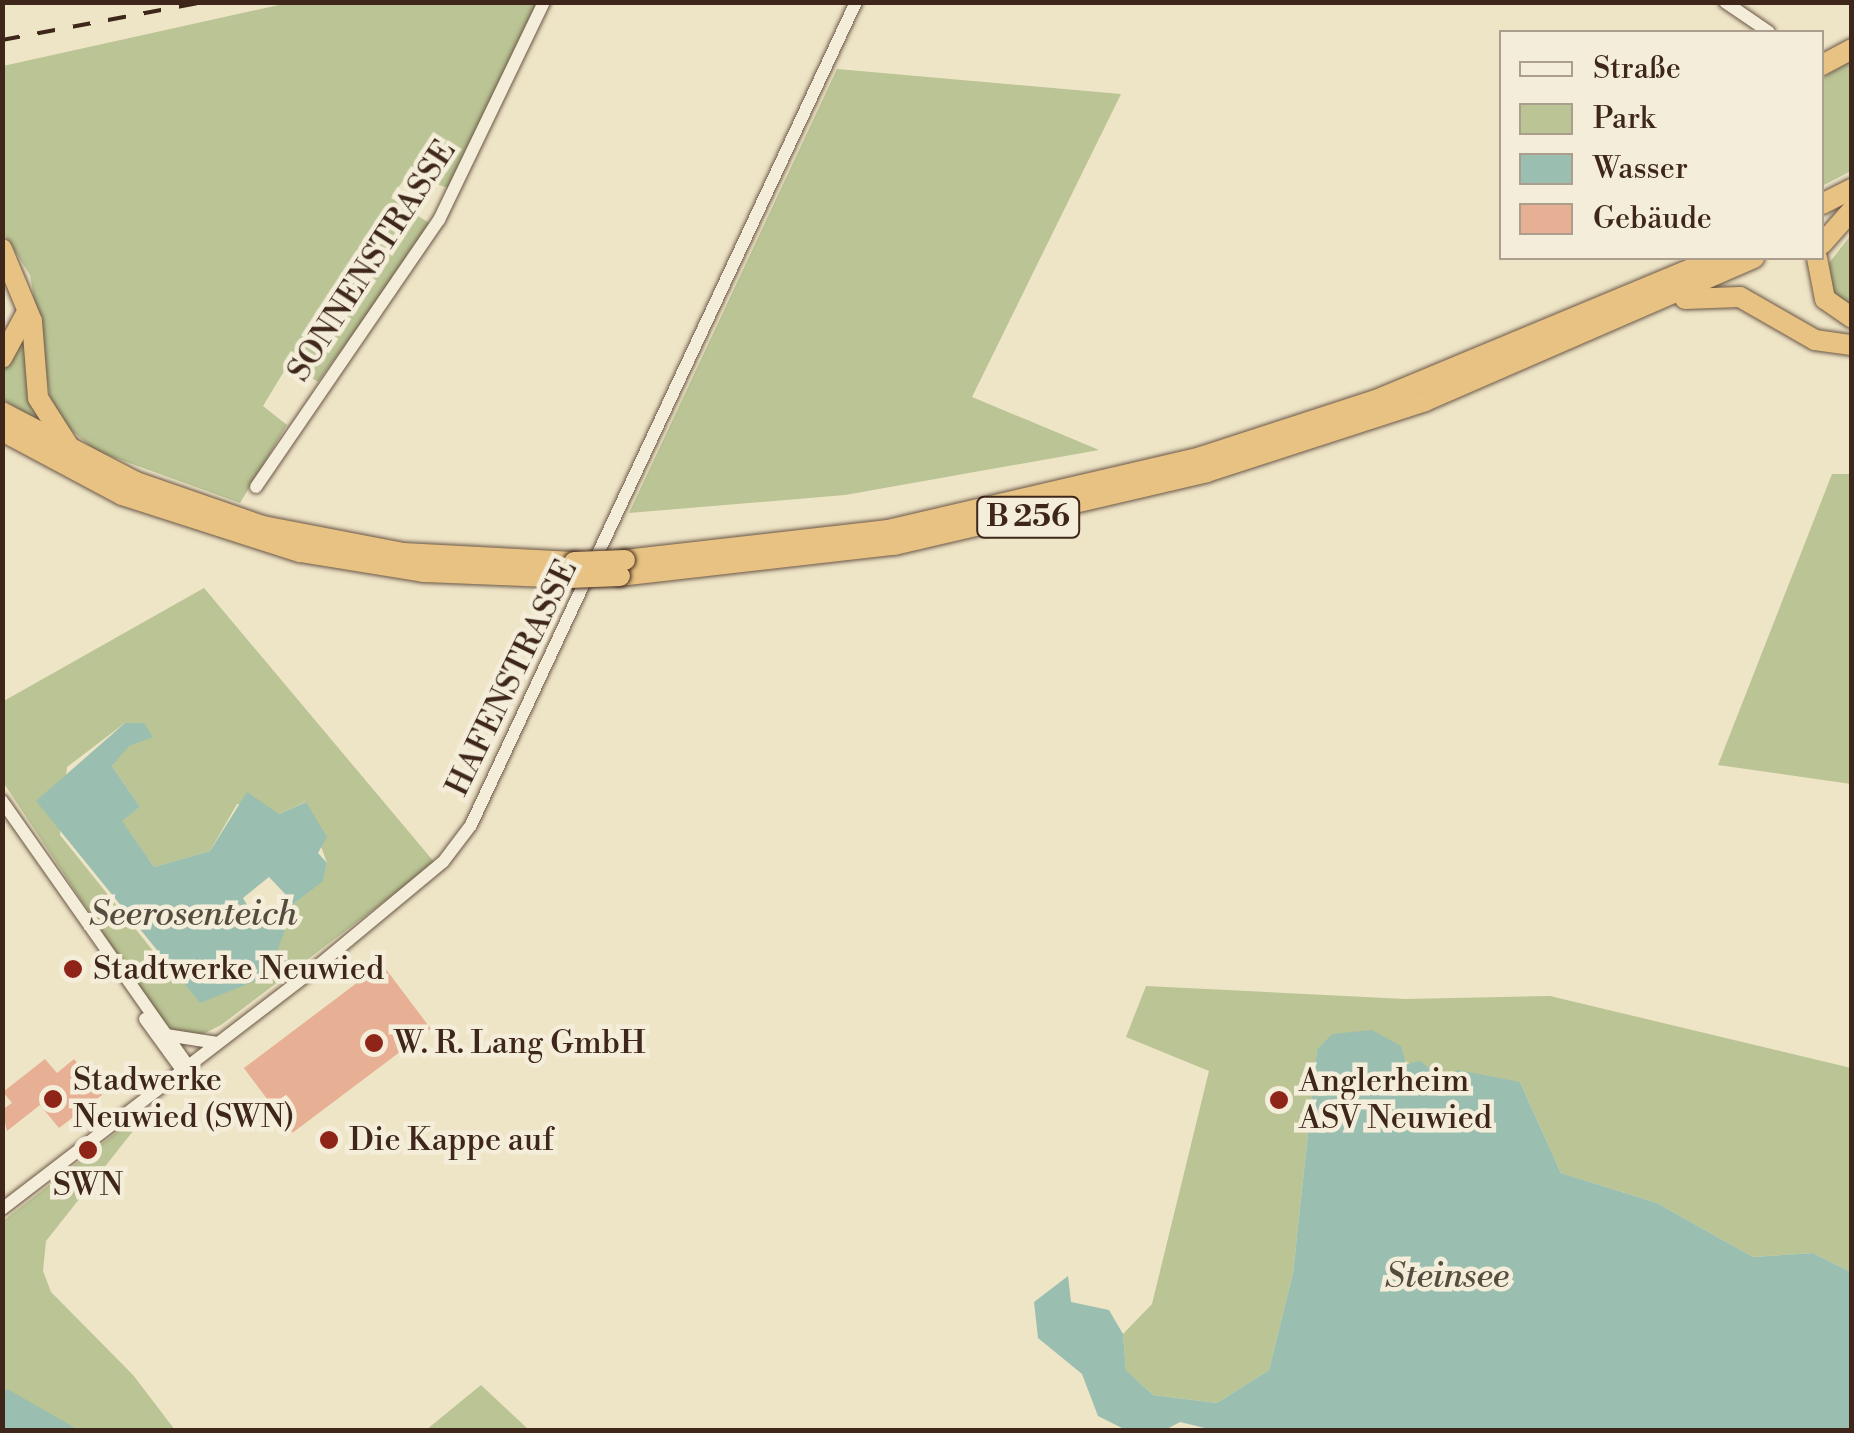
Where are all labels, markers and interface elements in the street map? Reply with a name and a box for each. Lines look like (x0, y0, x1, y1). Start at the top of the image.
legend (1499, 30, 1824, 260)
text: Straße (1593, 50, 1681, 88)
text: Park (1593, 100, 1655, 138)
street label: SONNENSTRASSE (280, 133, 464, 389)
text: Wasser (1593, 150, 1688, 188)
text: Gebäude (1593, 200, 1712, 238)
road number: B 256 (976, 492, 1080, 542)
street label: HAFENSTRASSE (438, 554, 586, 802)
water label: Seerosenteich (89, 894, 297, 936)
place label: Stadtwerke Neuwied (93, 950, 384, 988)
marker: Stadtwerke Neuwied (62, 958, 84, 980)
place label: W. R. Lang GmbH (394, 1024, 646, 1062)
marker: W. R. Lang GmbH (363, 1032, 385, 1054)
place label: Stadwerke Neuwied (SWN) (73, 1062, 294, 1137)
place label: Anglerheim ASV Neuwied (1299, 1063, 1492, 1138)
marker: Stadwerke Neuwied (SWN) (42, 1088, 64, 1110)
marker: Anglerheim ASV Neuwied (1268, 1089, 1290, 1111)
place label: Die Kappe auf (349, 1121, 554, 1159)
marker: Die Kappe auf (318, 1129, 340, 1151)
marker: SWN (77, 1139, 99, 1161)
place label: SWN (53, 1166, 123, 1204)
water label: Steinsee (1385, 1256, 1509, 1298)

